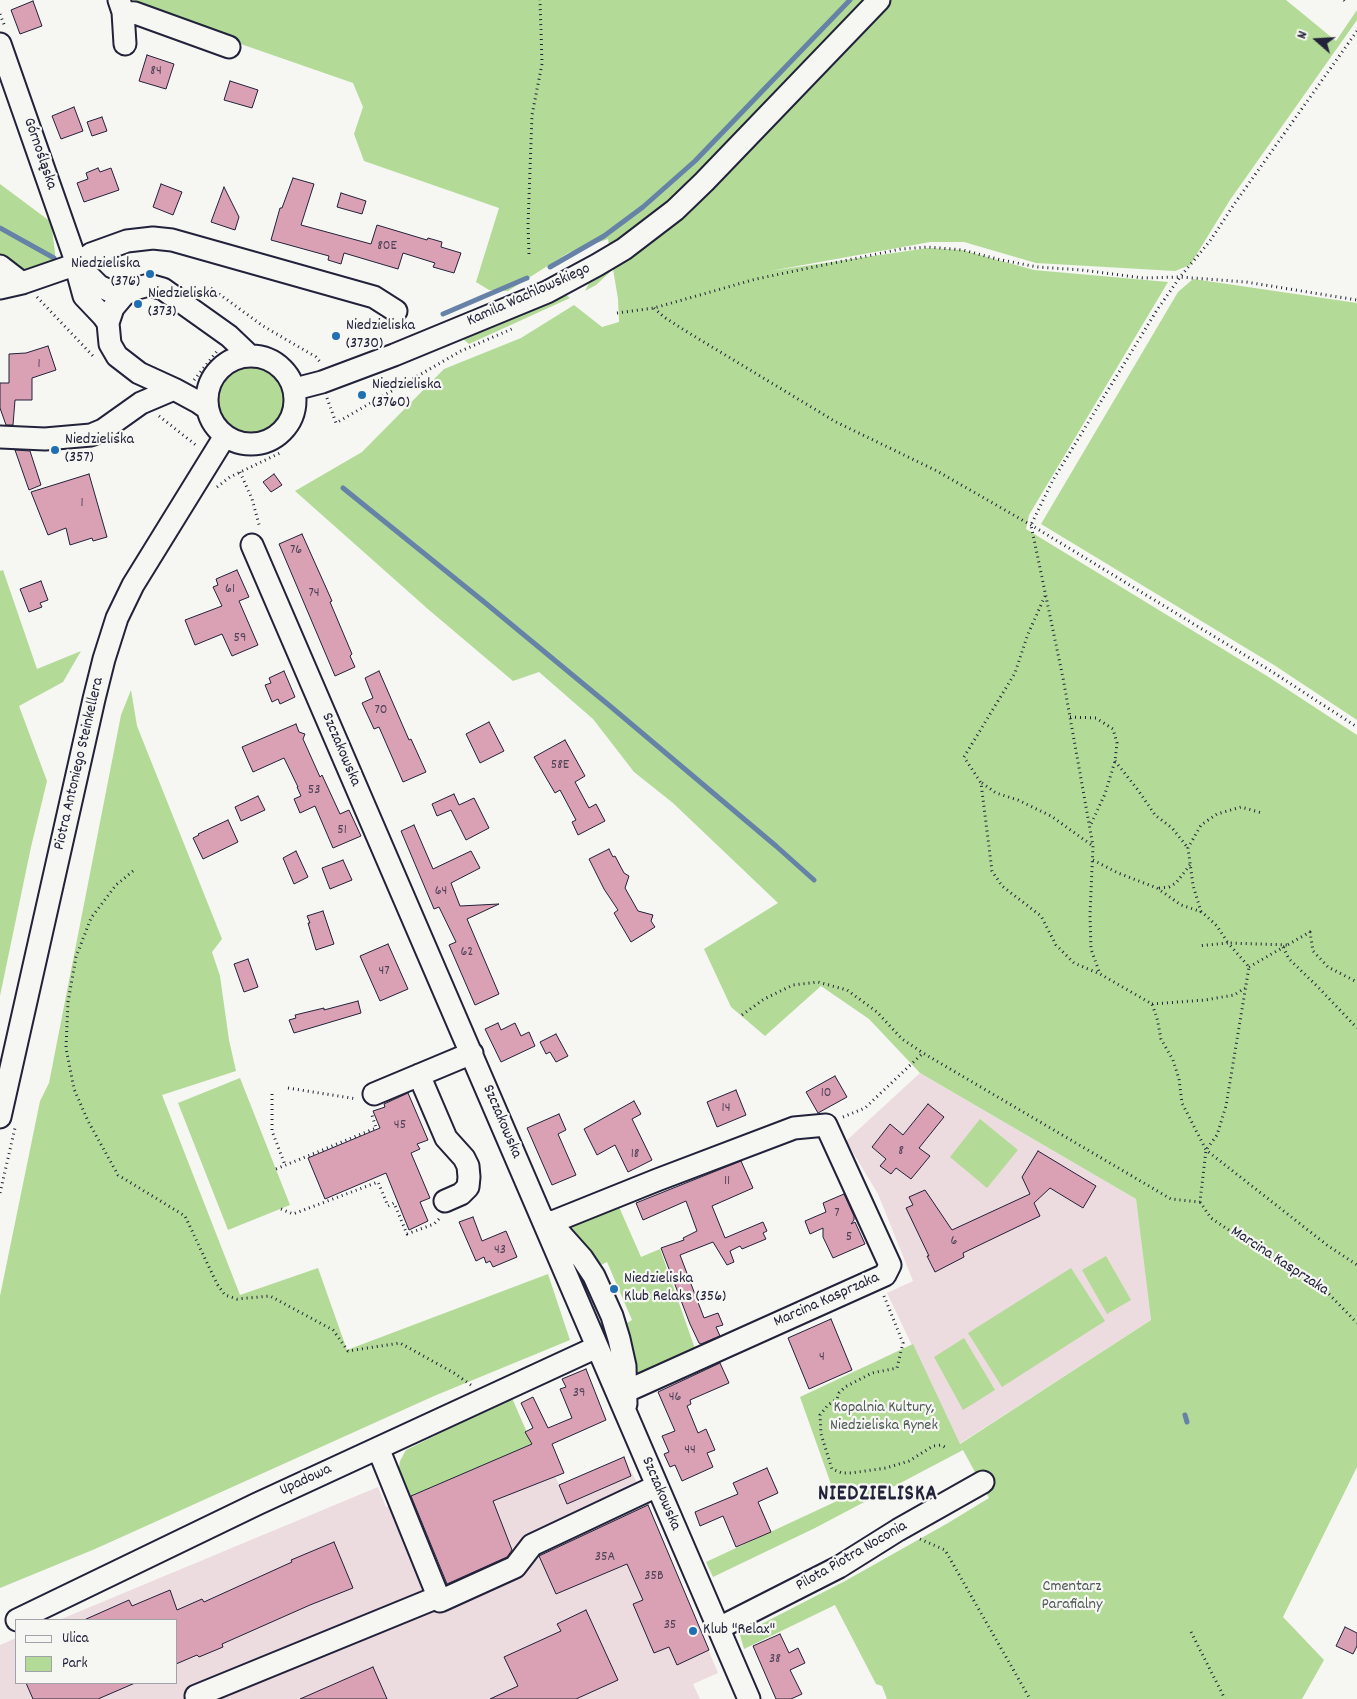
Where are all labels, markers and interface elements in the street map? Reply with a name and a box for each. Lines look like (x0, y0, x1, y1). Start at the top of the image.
north arrow (1292, 15, 1342, 65)
text: N (1292, 29, 1313, 42)
house number: 84 (150, 64, 162, 80)
street label: Górnośląska (18, 116, 60, 192)
house number: 80E (377, 239, 397, 255)
place label: Niedzieliska (376) (71, 255, 140, 293)
street label: Kamila Wachlowskiego (464, 260, 594, 332)
marker: Niedzieliska (376) (144, 268, 156, 280)
place label: Niedzieliska (373) (148, 285, 217, 323)
marker: Niedzieliska (373) (132, 298, 144, 310)
place label: Niedzieliska (3730) (346, 317, 415, 355)
marker: Niedzieliska (3730) (330, 330, 342, 342)
house number: 1 (37, 357, 41, 373)
place label: Niedzieliska (3760) (372, 376, 441, 414)
marker: Niedzieliska (3760) (356, 389, 368, 401)
place label: Niedzieliska (357) (65, 431, 134, 469)
marker: Niedzieliska (357) (49, 444, 61, 456)
house number: 1 (80, 496, 84, 512)
house number: 76 (290, 543, 302, 559)
house number: 61 (225, 582, 235, 598)
house number: 74 (308, 586, 320, 602)
house number: 59 (234, 631, 246, 647)
street label: Piotra Antoniego Steinkellera (51, 676, 109, 852)
house number: 70 (375, 703, 387, 719)
street label: Szczakowska (316, 710, 364, 790)
house number: 58E (551, 758, 569, 774)
house number: 53 (308, 783, 320, 799)
house number: 51 (337, 823, 347, 839)
house number: 64 (435, 884, 447, 900)
house number: 62 (461, 945, 473, 961)
house number: 47 (378, 964, 390, 980)
street label: Szczakowska (477, 1082, 525, 1162)
house number: 10 (821, 1086, 831, 1102)
house number: 14 (722, 1101, 730, 1117)
house number: 45 (394, 1118, 406, 1134)
house number: 8 (898, 1144, 904, 1160)
house number: 18 (631, 1147, 639, 1163)
house number: 11 (724, 1174, 730, 1190)
house number: 7 (834, 1206, 840, 1222)
street label: Marcina Kasprzaka (1226, 1223, 1332, 1301)
house number: 5 (846, 1230, 852, 1246)
house number: 6 (951, 1234, 957, 1250)
house number: 43 (494, 1243, 506, 1259)
street label: Marcina Kasprzaka (771, 1269, 883, 1333)
place label: Niedzieliska Klub Relaks (356) (624, 1270, 726, 1308)
marker: Niedzieliska Klub Relaks (356) (608, 1283, 620, 1295)
house number: 4 (819, 1350, 825, 1366)
house number: 39 (573, 1386, 585, 1402)
house number: 46 (669, 1390, 681, 1406)
park label: Kopalnia Kultury, Niedzieliska Rynek (830, 1399, 938, 1437)
house number: 44 (684, 1443, 696, 1459)
street label: Szczakowska (636, 1454, 684, 1534)
street label: Upadowa (277, 1461, 335, 1501)
district label: NIEDZIELISKA (816, 1483, 940, 1509)
street label: Pilota Piotra Noconia (793, 1517, 911, 1597)
house number: 35A (595, 1550, 615, 1566)
house number: 35B (644, 1569, 664, 1585)
park label: Cmentarz Parafialny (1042, 1578, 1102, 1616)
house number: 35 (664, 1618, 676, 1634)
legend (15, 1619, 178, 1684)
place label: Klub "Relax" (703, 1621, 775, 1641)
marker: Klub "Relax" (687, 1625, 699, 1637)
text: Ulica (62, 1628, 89, 1650)
house number: 38 (769, 1652, 781, 1668)
text: Park (62, 1653, 88, 1675)

